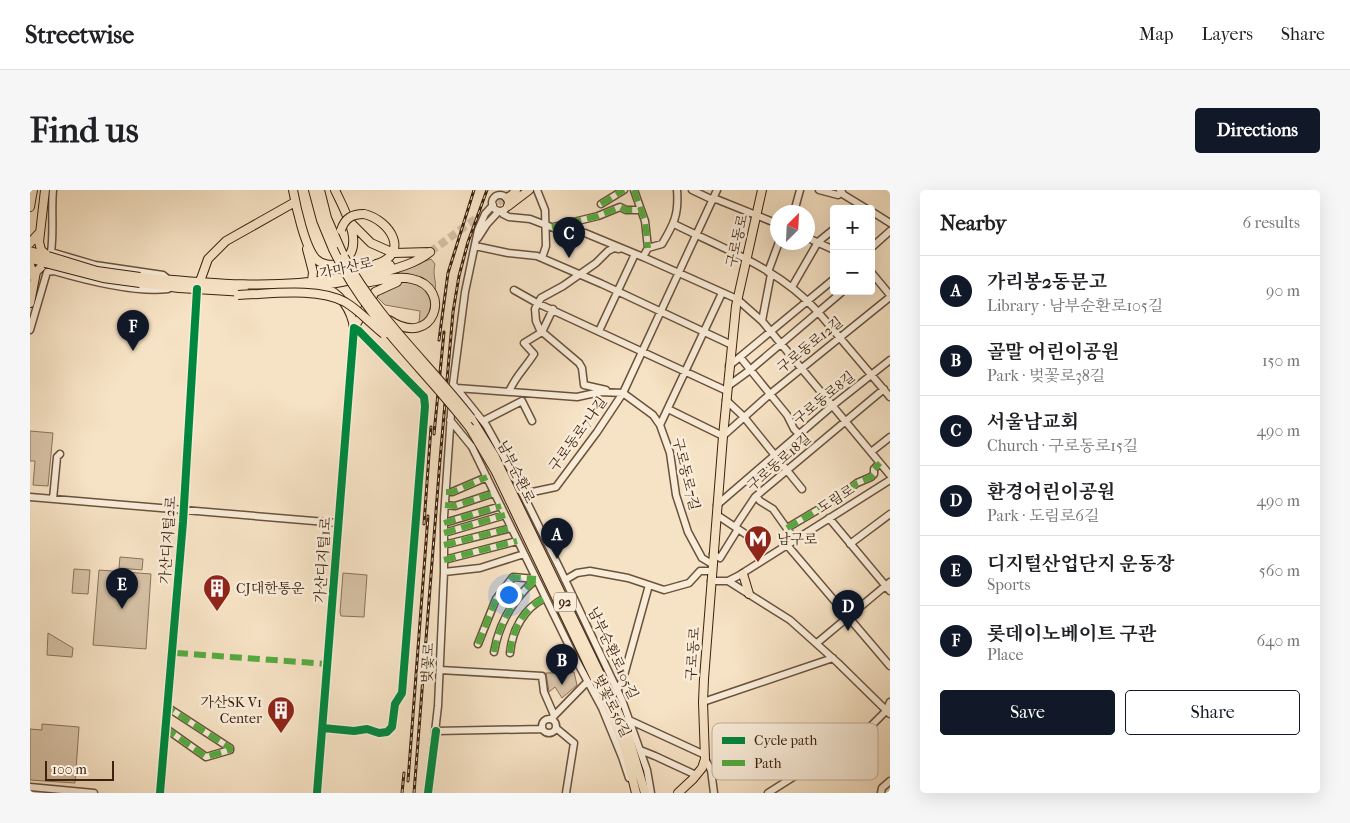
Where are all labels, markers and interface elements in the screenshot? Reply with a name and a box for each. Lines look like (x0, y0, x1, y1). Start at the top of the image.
text: Streetwise (25, 21, 134, 49)
text: Map (1139, 24, 1173, 45)
text: Layers (1201, 24, 1253, 45)
text: Share (1281, 24, 1325, 45)
button: Directions (1195, 108, 1320, 153)
text: Find us (30, 110, 139, 151)
north arrow (770, 205, 815, 250)
map controls (830, 205, 875, 295)
button: + (830, 205, 875, 250)
text: Nearby (940, 211, 1006, 235)
street label: 구로동로 (723, 212, 751, 269)
text: 6 results (1242, 213, 1300, 232)
pin: C (553, 217, 585, 258)
button: − (830, 250, 875, 295)
street label: 가마산로 (318, 254, 375, 282)
text: 가리봉2동문고 (987, 271, 1107, 293)
text: A (951, 281, 961, 300)
text: 90 m (1266, 281, 1300, 300)
text: Library · 남부순환로105길 (987, 296, 1163, 315)
pin: F (117, 310, 149, 351)
street label: 구로동로12길 (774, 313, 846, 377)
text: 골말 어린이공원 (987, 341, 1120, 363)
text: B (951, 351, 961, 370)
text: 150 m (1262, 351, 1300, 370)
text: Park · 벚꽃로38길 (987, 366, 1105, 385)
street label: 구로동로8길 (790, 368, 858, 428)
street label: 구로동로7나길 (545, 393, 611, 475)
text: 서울남교회 (987, 411, 1079, 433)
text: C (951, 421, 961, 440)
text: 490 m (1257, 421, 1300, 440)
street label: 구로동로18길 (743, 429, 815, 495)
street label: 구로동로7길 (669, 436, 703, 512)
text: Church · 구로동로15길 (987, 436, 1138, 455)
street label: 남부순환로 (494, 438, 539, 507)
street label: 도림로 (814, 481, 858, 517)
text: 환경어린이공원 (987, 481, 1115, 503)
text: D (950, 491, 962, 510)
text: 490 m (1257, 491, 1300, 510)
street label: 가산디지털2로 (156, 495, 180, 585)
text: Park · 도림로6길 (987, 506, 1099, 525)
street label: 가산디지털1로 (312, 516, 335, 604)
pin: A (541, 518, 573, 559)
metro station icon: 남구로 (743, 524, 773, 563)
place label: 남구로 (777, 531, 818, 548)
text: 디지털산업단지 운동장 (987, 553, 1175, 575)
text: E (951, 561, 961, 580)
text: 560 m (1259, 561, 1300, 580)
pin: E (106, 568, 138, 609)
building icon: CJ대한통운 (202, 573, 232, 612)
text: Sports (987, 575, 1030, 594)
place label: CJ대한통운 (236, 580, 305, 597)
your location (496, 582, 522, 608)
pin: D (832, 590, 864, 631)
road number: 92 (554, 592, 576, 612)
street label: 남부순환로105길 (584, 604, 642, 702)
text: 롯데이노베이트 구관 (987, 623, 1156, 645)
street label: 구로동로 (683, 626, 703, 682)
text: F (952, 631, 960, 650)
text: 640 m (1256, 631, 1300, 650)
street label: 벚꽃로 (418, 642, 438, 684)
pin: B (546, 644, 578, 685)
text: Place (987, 645, 1023, 664)
street label: 벚꽃로56길 (590, 672, 634, 740)
button: Save (940, 690, 1115, 735)
button: Share (1125, 690, 1300, 735)
place label: 가산SK V1 Center (200, 694, 262, 727)
building icon: 가산SK V1 Center (266, 695, 296, 734)
legend (712, 723, 878, 780)
text: Cycle path (754, 732, 818, 749)
text: Path (754, 755, 782, 772)
scale bar (45, 758, 114, 781)
text: 100 m (52, 761, 87, 778)

